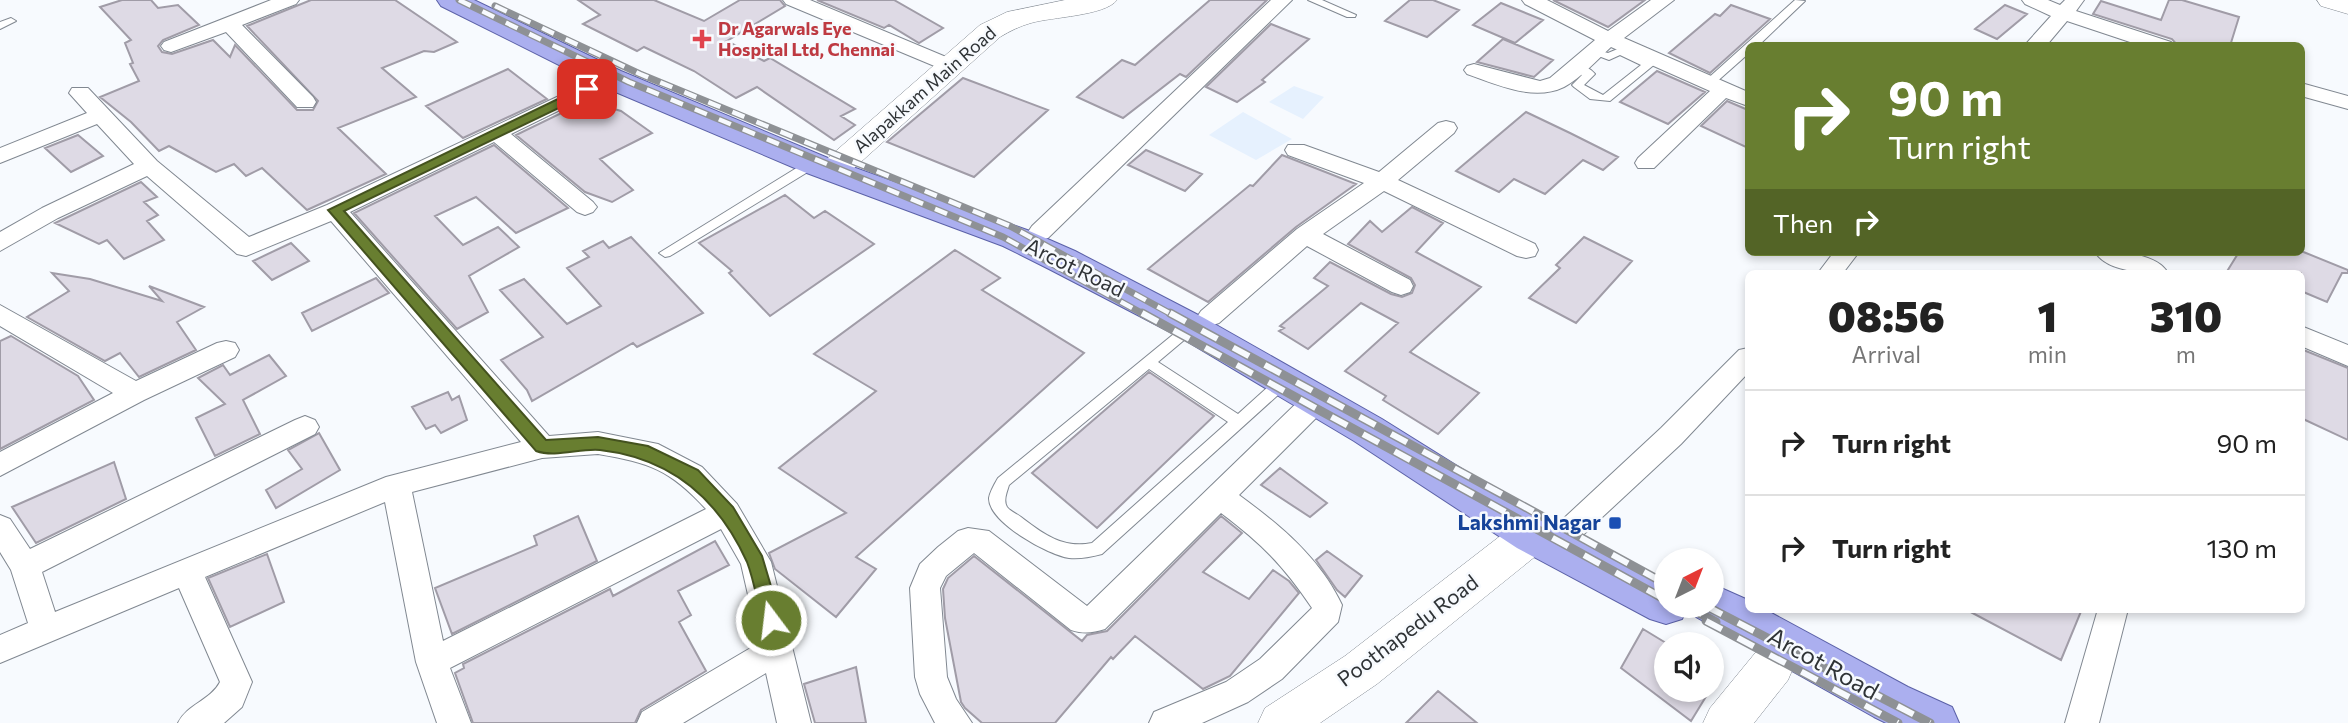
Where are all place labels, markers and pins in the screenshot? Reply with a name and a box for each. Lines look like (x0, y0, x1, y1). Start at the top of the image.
place label: Dr Agarwals Eye Hospital Ltd, Chennai (718, 17, 895, 60)
marker: Dr Agarwals Eye Hospital Ltd, Chennai (692, 29, 712, 49)
pin (557, 59, 617, 119)
place label: Lakshmi Nagar (1458, 509, 1601, 534)
marker: Lakshmi Nagar (1607, 515, 1623, 531)

